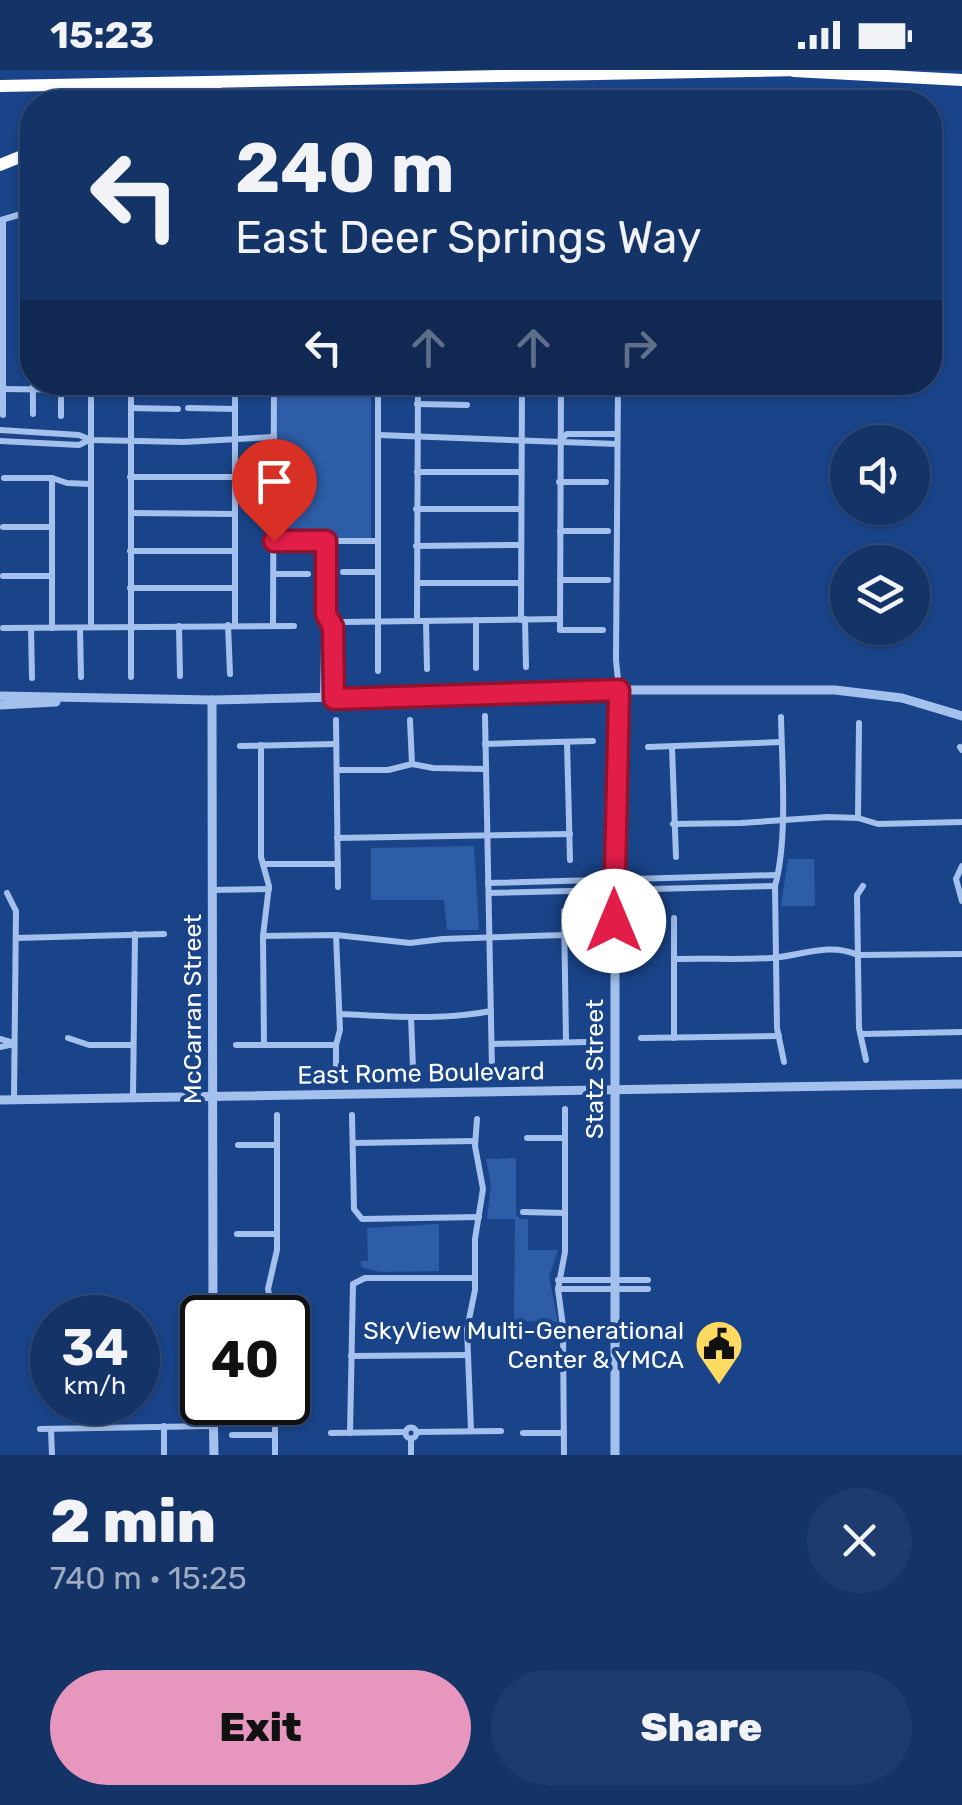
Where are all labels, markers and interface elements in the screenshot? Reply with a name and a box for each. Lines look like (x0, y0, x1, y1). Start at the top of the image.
text: 15:23 (50, 12, 154, 58)
text: 240 m (235, 127, 455, 210)
icon: left (70, 130, 200, 260)
text: East Deer Springs Way (235, 211, 702, 264)
icon: left (296, 320, 351, 375)
icon: ahead (401, 320, 456, 375)
icon: ahead (506, 320, 561, 375)
icon: right (611, 320, 666, 375)
map controls (830, 425, 930, 645)
button: sound (830, 425, 930, 525)
pin (232, 439, 317, 542)
icon: arrive (247, 454, 302, 509)
button: layers (830, 545, 930, 645)
position arrow (562, 869, 666, 973)
street label: McCarran Street (178, 914, 207, 1104)
street label: Statz Street (580, 999, 609, 1139)
street label: East Rome Boulevard (297, 1056, 545, 1090)
speed limit sign: 40 (180, 1295, 310, 1425)
place label: SkyView Multi-Generational Center & YMCA (363, 1316, 684, 1374)
text: 34 (61, 1318, 129, 1378)
public building icon: SkyView Multi-Generational Center & YMCA (693, 1318, 745, 1386)
text: km/h (64, 1371, 126, 1400)
text: 2 min (50, 1486, 216, 1557)
button: close (807, 1488, 912, 1593)
text: 740 m · 15:25 (50, 1559, 247, 1597)
button: Exit (50, 1670, 471, 1785)
button: Share (491, 1670, 912, 1785)

